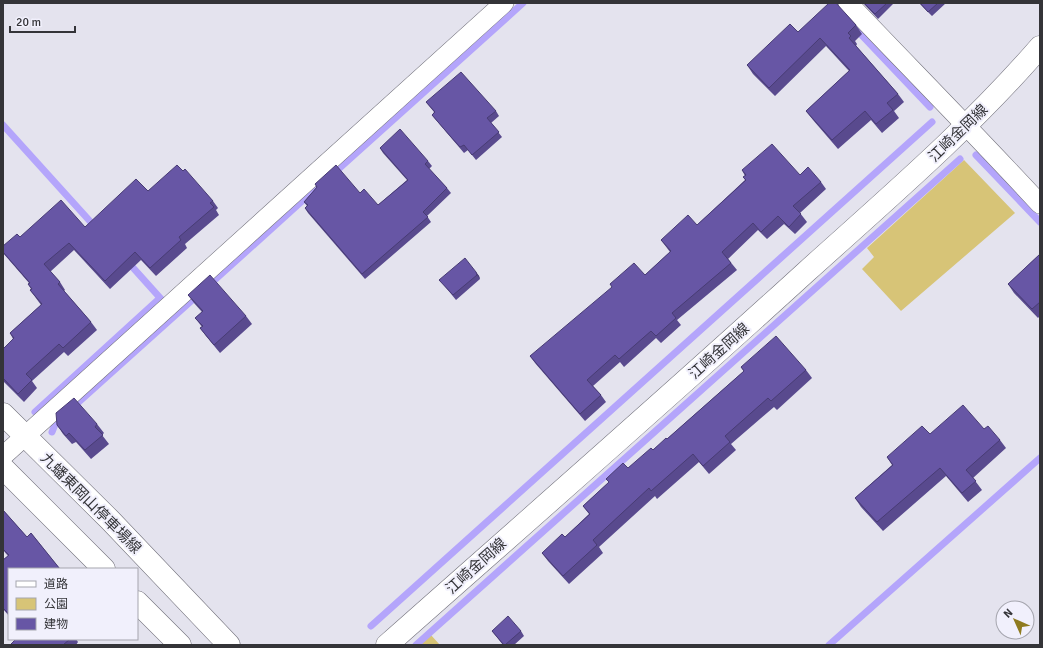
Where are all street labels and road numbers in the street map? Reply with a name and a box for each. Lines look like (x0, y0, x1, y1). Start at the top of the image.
street label: 江崎金岡線 (925, 100, 991, 166)
street label: 江崎金岡線 (685, 319, 753, 383)
street label: 九蟠東岡山停車場線 (37, 449, 145, 557)
street label: 江崎金岡線 (442, 534, 510, 598)

